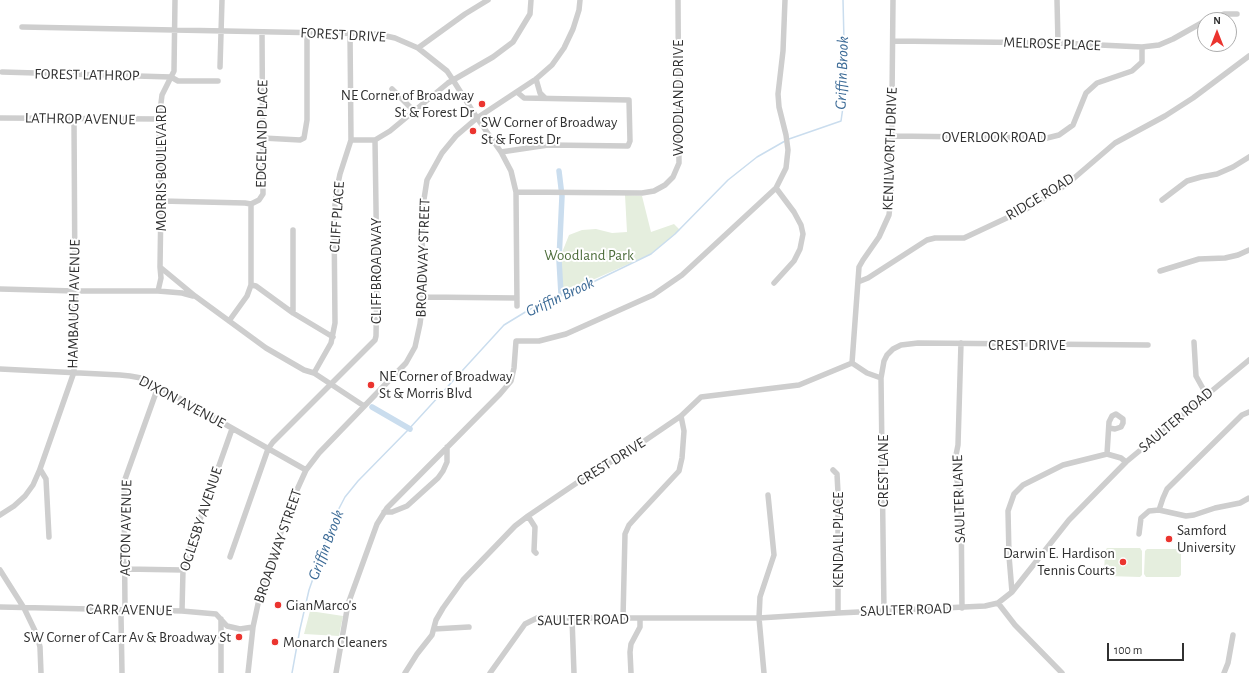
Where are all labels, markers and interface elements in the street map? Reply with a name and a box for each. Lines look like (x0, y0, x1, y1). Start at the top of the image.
north arrow (1197, 12, 1237, 52)
text: N (1213, 15, 1221, 26)
street label: FOREST DRIVE (300, 24, 386, 46)
street label: MELROSE PLACE (1003, 33, 1101, 55)
water label: Griffin Brook (831, 36, 853, 110)
street label: WOODLAND DRIVE (669, 40, 687, 156)
street label: FOREST LATHROP (34, 65, 140, 85)
street label: EDGELAND PLACE (252, 80, 272, 188)
place label: NE Corner of Broadway St & Forest Dr (341, 86, 474, 121)
street label: KENILWORTH DRIVE (879, 87, 901, 211)
marker: NE Corner of Broadway St & Forest Dr (477, 99, 487, 109)
street label: MORRIS BOULEVARD (152, 105, 170, 231)
street label: LATHROP AVENUE (25, 109, 135, 129)
place label: SW Corner of Broadway St & Forest Dr (481, 113, 617, 148)
marker: SW Corner of Broadway St & Forest Dr (468, 126, 478, 136)
street label: OVERLOOK ROAD (942, 128, 1046, 146)
street label: RIDGE ROAD (1003, 170, 1077, 224)
street label: CLIFF PLACE (326, 181, 348, 253)
street label: BROADWAY STREET (412, 198, 434, 318)
street label: CLIFF BROADWAY (367, 218, 385, 324)
street label: HAMBAUGH AVENUE (64, 239, 84, 369)
park label: Woodland Park (544, 246, 634, 264)
water label: Griffin Brook (523, 273, 597, 321)
street label: CREST DRIVE (988, 336, 1066, 354)
place label: NE Corner of Broadway St & Morris Blvd (379, 367, 512, 402)
street label: DIXON AVENUE (136, 372, 228, 432)
marker: NE Corner of Broadway St & Morris Blvd (366, 380, 376, 390)
street label: SAULTER ROAD (1135, 384, 1217, 456)
street label: CREST DRIVE (573, 434, 649, 490)
street label: CREST LANE (874, 435, 892, 507)
street label: SAULTER LANE (948, 455, 970, 543)
street label: OGLESBY AVENUE (176, 465, 226, 573)
street label: ACTON AVENUE (116, 480, 136, 576)
street label: BROADWAY STREET (250, 487, 306, 605)
street label: KENDALL PLACE (829, 492, 847, 588)
water label: Griffin Brook (304, 507, 348, 583)
place label: Samford University (1177, 521, 1236, 556)
marker: Samford University (1164, 534, 1174, 544)
place label: Darwin E. Hardison Tennis Courts (1003, 544, 1115, 579)
marker: Darwin E. Hardison Tennis Courts (1118, 557, 1128, 567)
place label: GianMarco's (286, 596, 357, 614)
street label: SAULTER ROAD (860, 599, 952, 621)
street label: CARR AVENUE (86, 600, 172, 620)
marker: GianMarco's (273, 600, 283, 610)
street label: SAULTER ROAD (537, 610, 629, 630)
place label: SW Corner of Carr Av & Broadway St (23, 628, 231, 646)
marker: SW Corner of Carr Av & Broadway St (234, 632, 244, 642)
place label: Monarch Cleaners (283, 633, 387, 651)
scale bar (1109, 635, 1186, 661)
marker: Monarch Cleaners (270, 637, 280, 647)
text: 100 m (1114, 644, 1142, 656)

